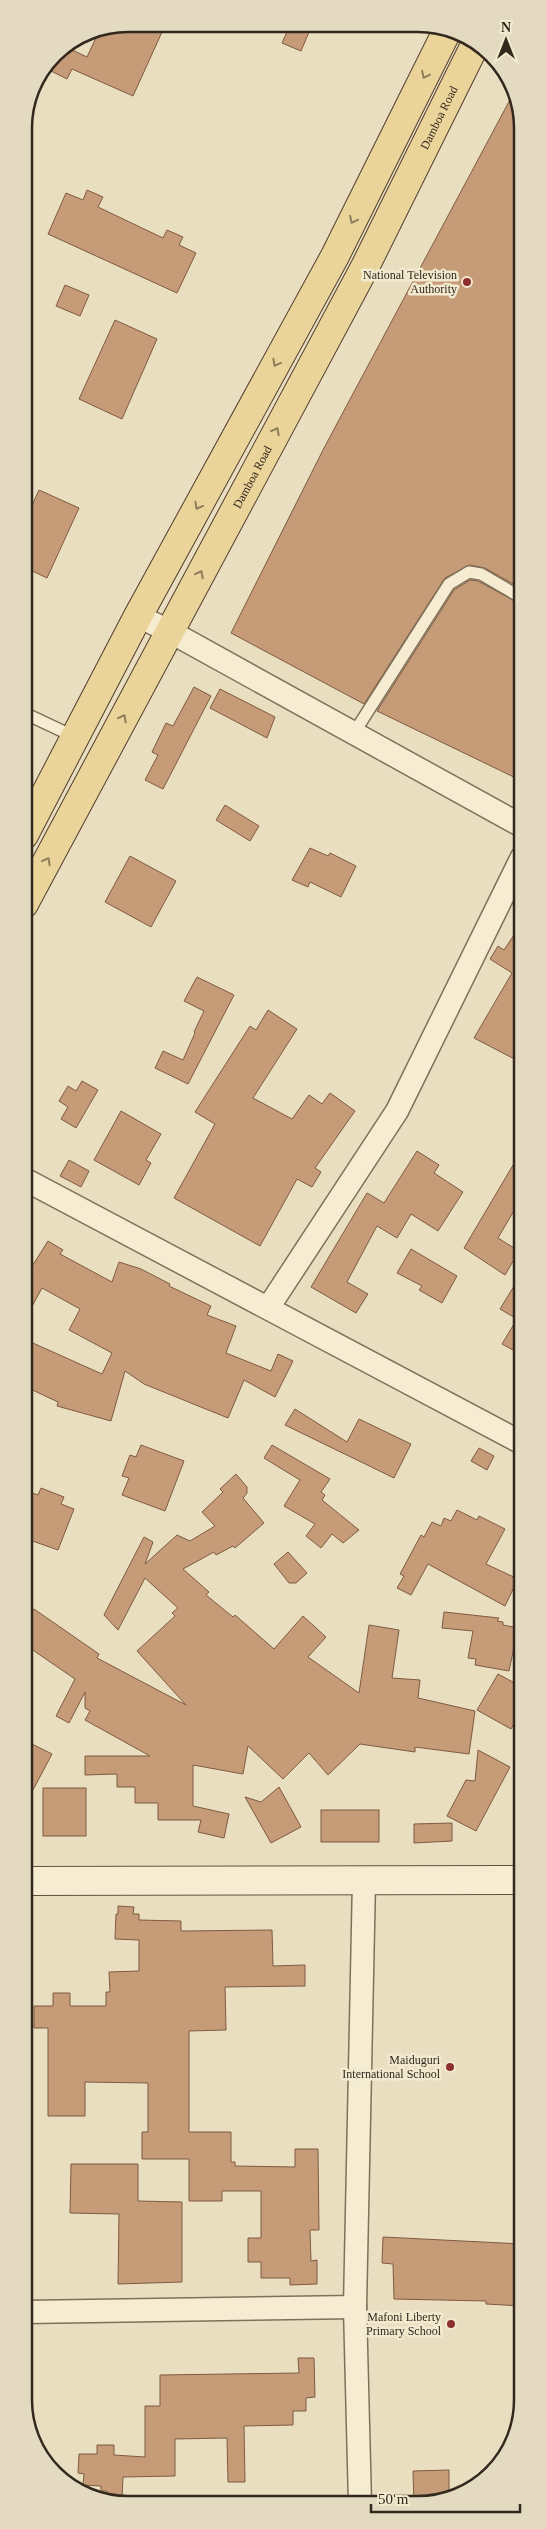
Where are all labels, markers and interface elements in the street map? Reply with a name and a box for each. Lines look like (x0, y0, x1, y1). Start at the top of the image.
north arrow (481, 15, 531, 65)
text: N (501, 20, 511, 35)
one-way arrow (421, 69, 431, 78)
street label: Damboa Road (417, 84, 460, 152)
one-way arrow (349, 215, 359, 224)
place label: National Television Authority (363, 268, 457, 296)
marker: National Television Authority (461, 276, 473, 288)
one-way arrow (272, 358, 282, 367)
one-way arrow (270, 427, 280, 436)
street label: Damboa Road (230, 444, 275, 511)
one-way arrow (195, 501, 205, 510)
one-way arrow (194, 571, 204, 580)
one-way arrow (117, 714, 127, 723)
one-way arrow (41, 857, 51, 866)
place label: Maiduguri International School (342, 2053, 441, 2081)
marker: Maiduguri International School (444, 2061, 456, 2073)
place label: Mafoni Liberty Primary School (366, 2310, 442, 2338)
marker: Mafoni Liberty Primary School (445, 2318, 457, 2330)
scale bar (371, 2482, 520, 2514)
text: 50 m (378, 2491, 409, 2507)

